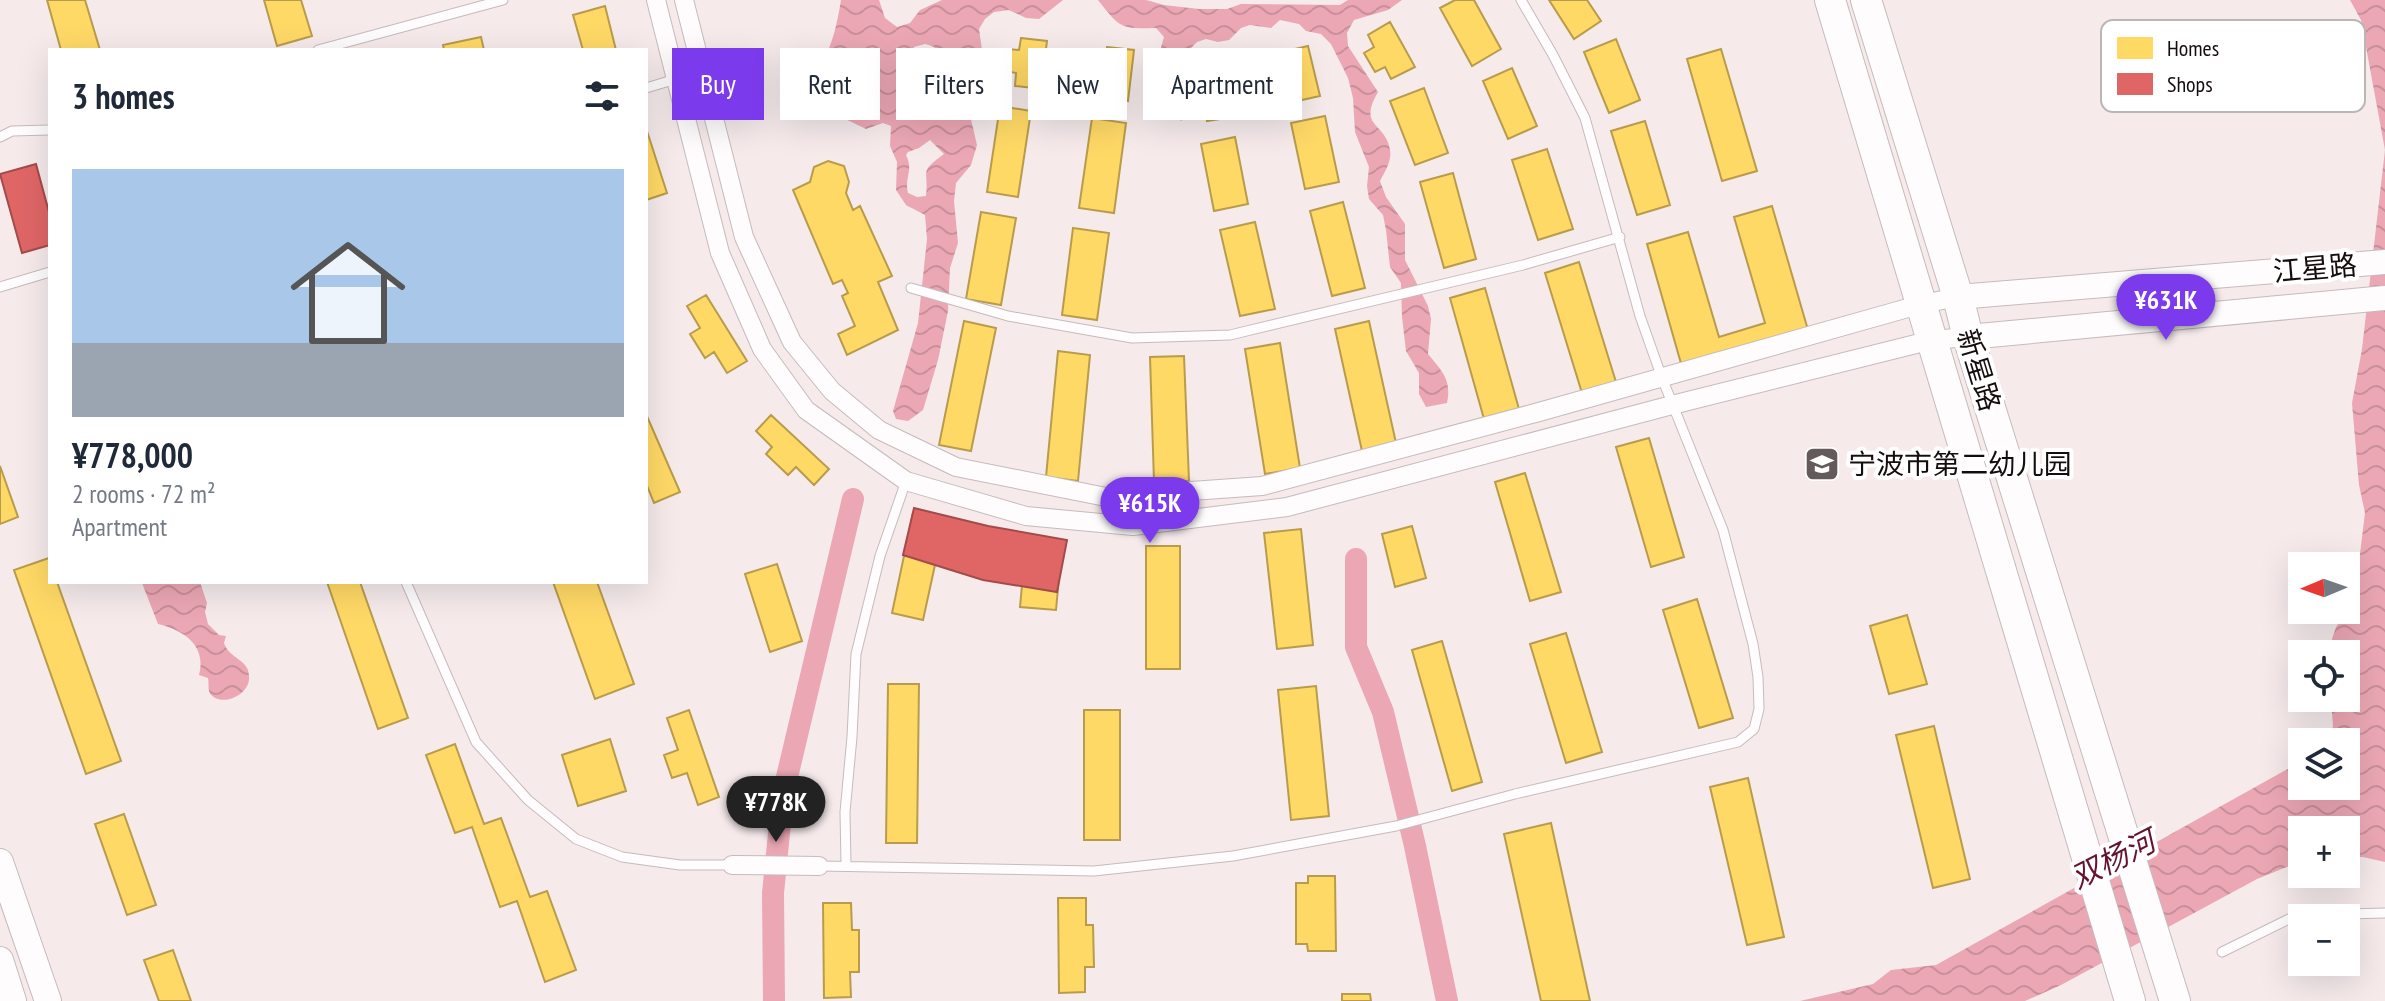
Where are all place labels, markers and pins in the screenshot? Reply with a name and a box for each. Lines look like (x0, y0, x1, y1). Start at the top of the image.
pin: ¥631K (2110, 274, 2222, 342)
school or university icon: 宁波市第二幼儿园 (1803, 445, 1841, 483)
place label: 宁波市第二幼儿园 (1848, 445, 2072, 482)
pin: ¥615K (1094, 477, 1206, 545)
pin: ¥778K (720, 776, 832, 844)

